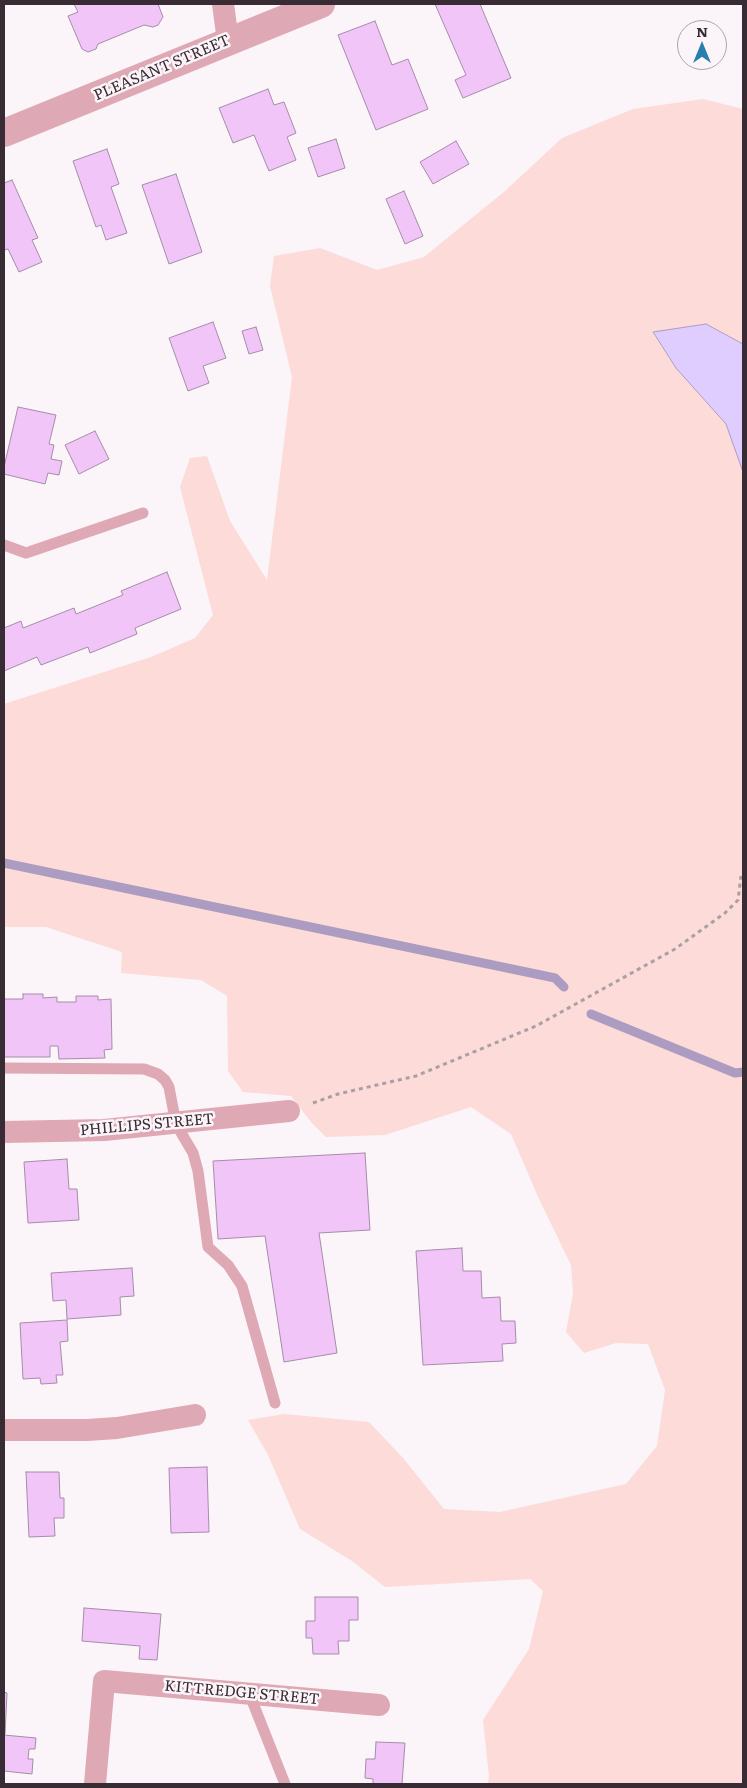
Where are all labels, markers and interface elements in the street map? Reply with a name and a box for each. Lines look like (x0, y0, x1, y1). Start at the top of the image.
north arrow (677, 20, 727, 70)
text: N (696, 21, 708, 41)
street label: PLEASANT STREET (91, 31, 233, 105)
street label: PHILLIPS STREET (79, 1110, 215, 1140)
street label: KITTREDGE STREET (164, 1677, 320, 1709)

